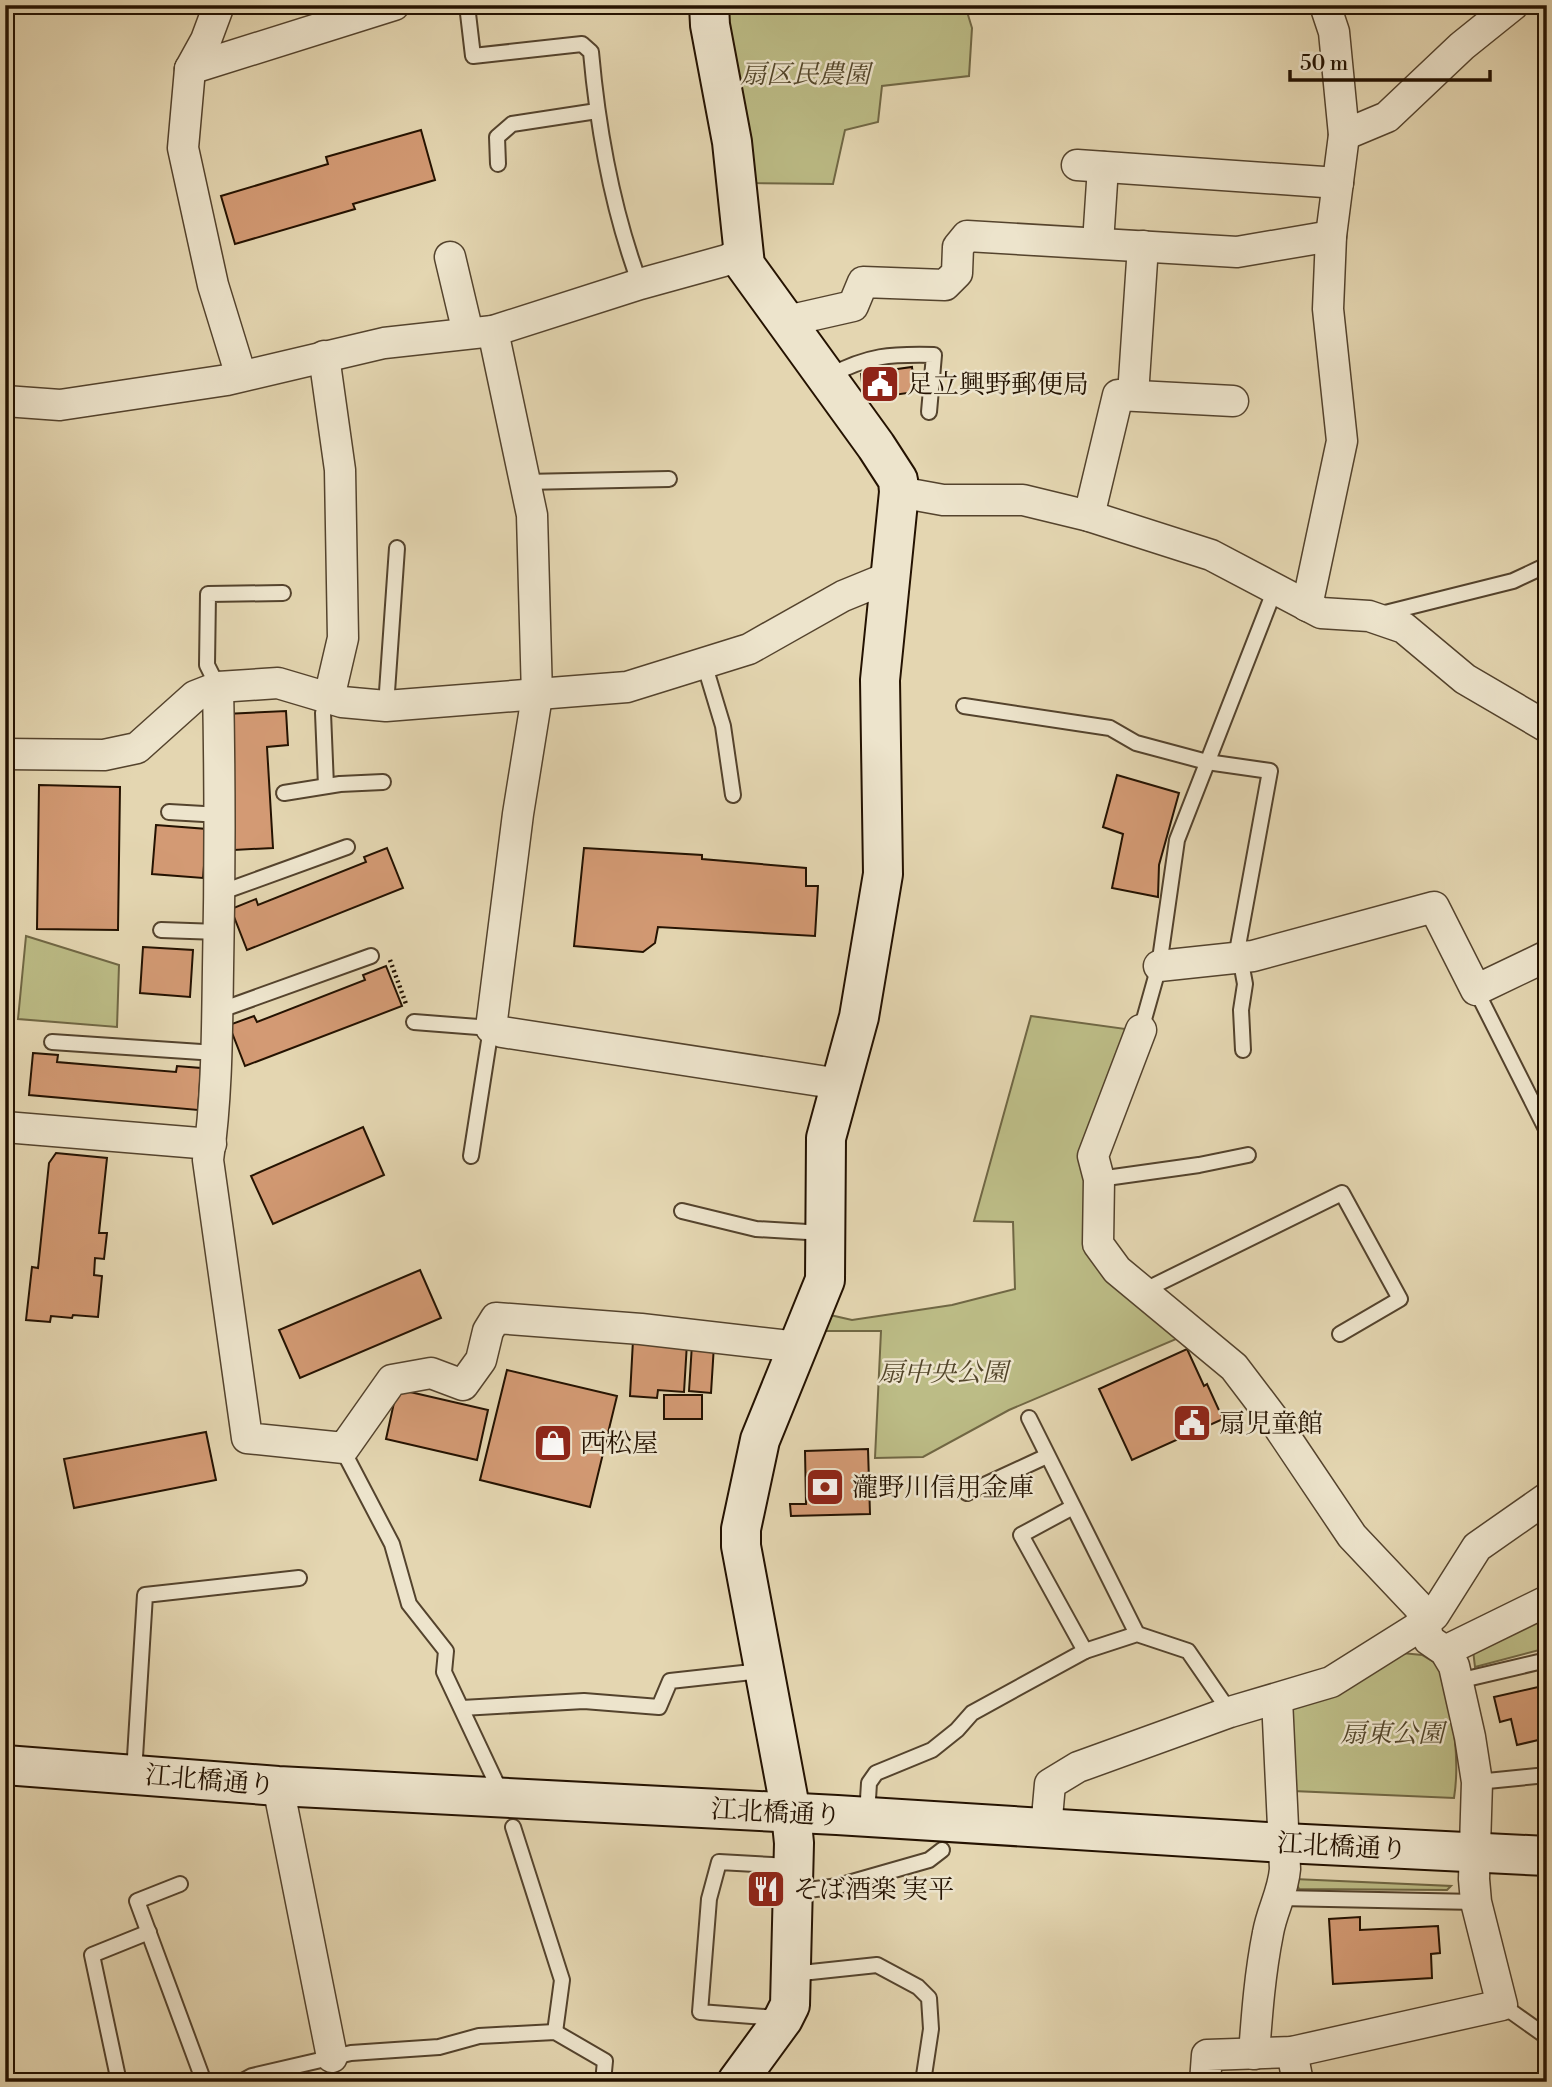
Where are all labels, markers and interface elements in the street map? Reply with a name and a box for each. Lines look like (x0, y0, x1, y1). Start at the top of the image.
scale bar (1290, 38, 1489, 82)
text: 50 m (1300, 51, 1348, 77)
park label: 扇区民農園 (740, 59, 874, 91)
public building icon: 足立興野郵便局 (859, 363, 901, 405)
place label: 足立興野郵便局 (907, 369, 1089, 401)
park label: 扇中央公園 (878, 1357, 1012, 1389)
public building icon: 扇児童館 (1171, 1402, 1213, 1444)
place label: 扇児童館 (1219, 1408, 1323, 1440)
shop icon: 西松屋 (532, 1422, 574, 1464)
place label: 西松屋 (580, 1428, 658, 1460)
bank icon: 瀧野川信用金庫 (804, 1466, 846, 1508)
place label: 瀧野川信用金庫 (852, 1472, 1034, 1504)
park label: 扇東公園 (1340, 1718, 1448, 1750)
street label: 江北橋通り (144, 1759, 276, 1803)
street label: 江北橋通り (710, 1794, 842, 1832)
street label: 江北橋通り (1276, 1828, 1408, 1866)
restaurant icon: そば酒楽 実平 (745, 1868, 787, 1910)
place label: そば酒楽 実平 (793, 1874, 954, 1906)

